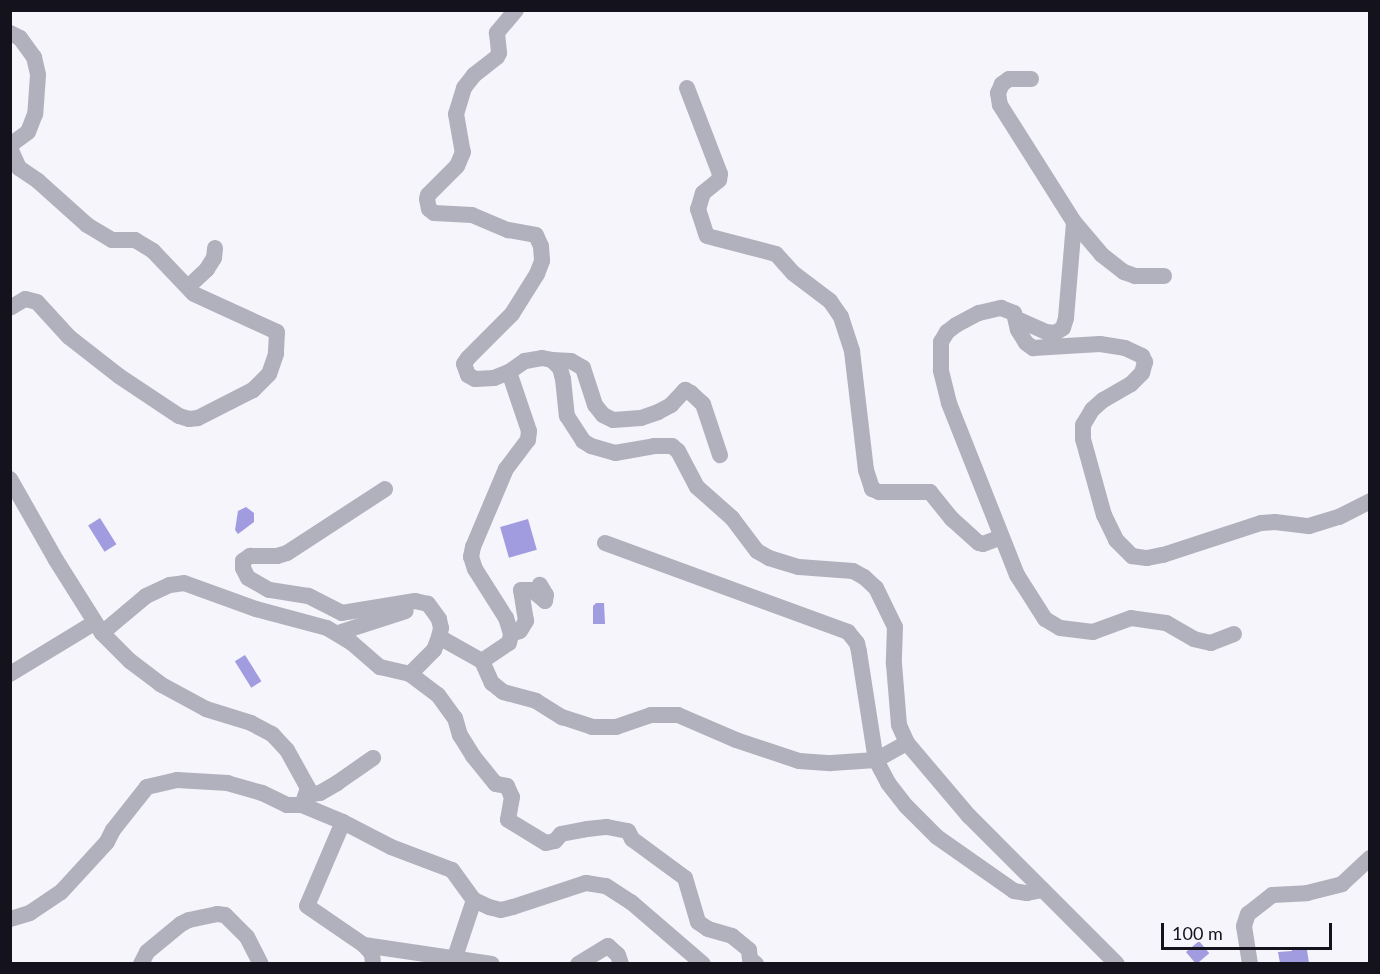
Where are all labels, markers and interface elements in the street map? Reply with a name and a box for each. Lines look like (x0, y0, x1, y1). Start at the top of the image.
scale bar (1164, 911, 1335, 949)
text: 100 m (1172, 922, 1223, 944)

